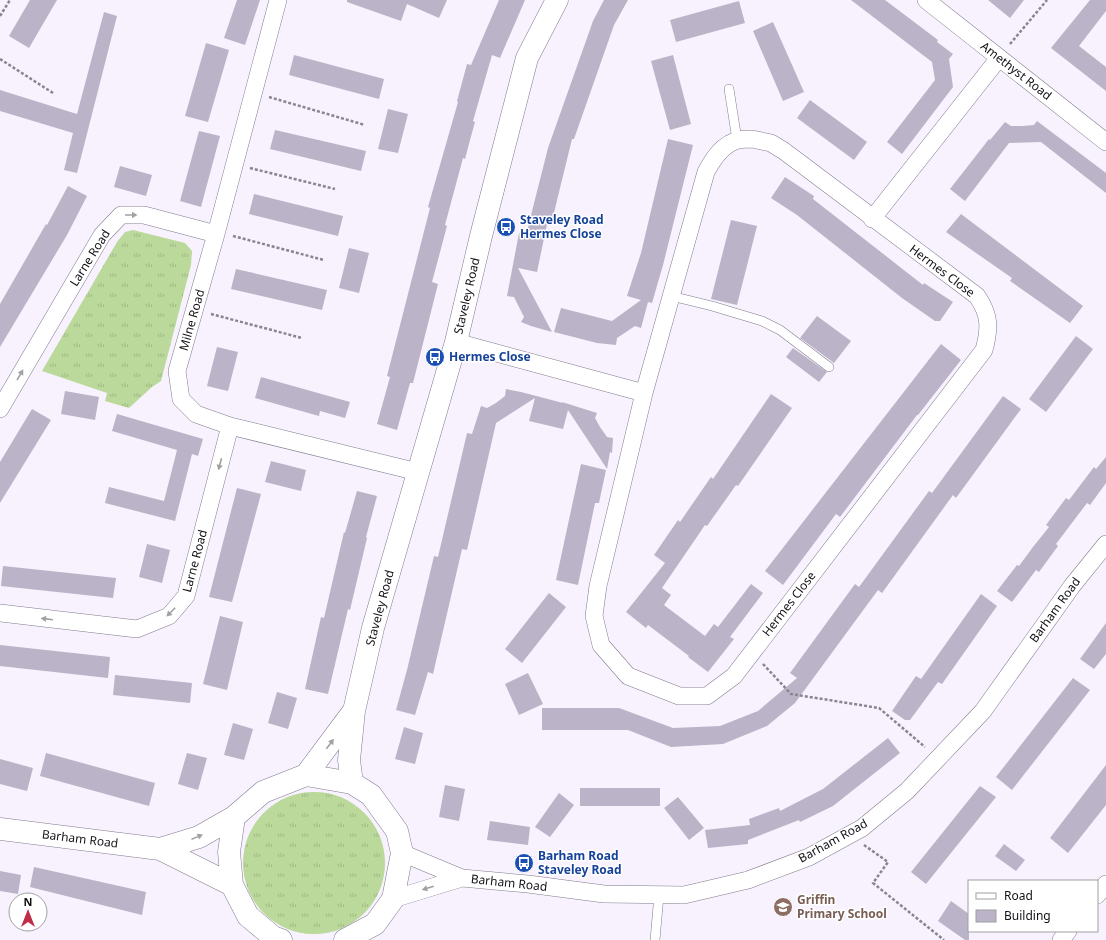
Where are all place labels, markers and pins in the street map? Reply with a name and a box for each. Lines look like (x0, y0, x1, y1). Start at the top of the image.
place label: Staveley Road Hermes Close (520, 211, 604, 242)
bus stop icon: Staveley Road Hermes Close (495, 216, 517, 238)
bus stop icon: Hermes Close (424, 346, 446, 368)
place label: Hermes Close (449, 348, 531, 365)
place label: Barham Road Staveley Road (538, 847, 622, 878)
bus stop icon: Barham Road Staveley Road (513, 852, 535, 874)
place label: Griffin Primary School (797, 891, 887, 922)
school or university icon: Griffin Primary School (772, 896, 794, 918)

